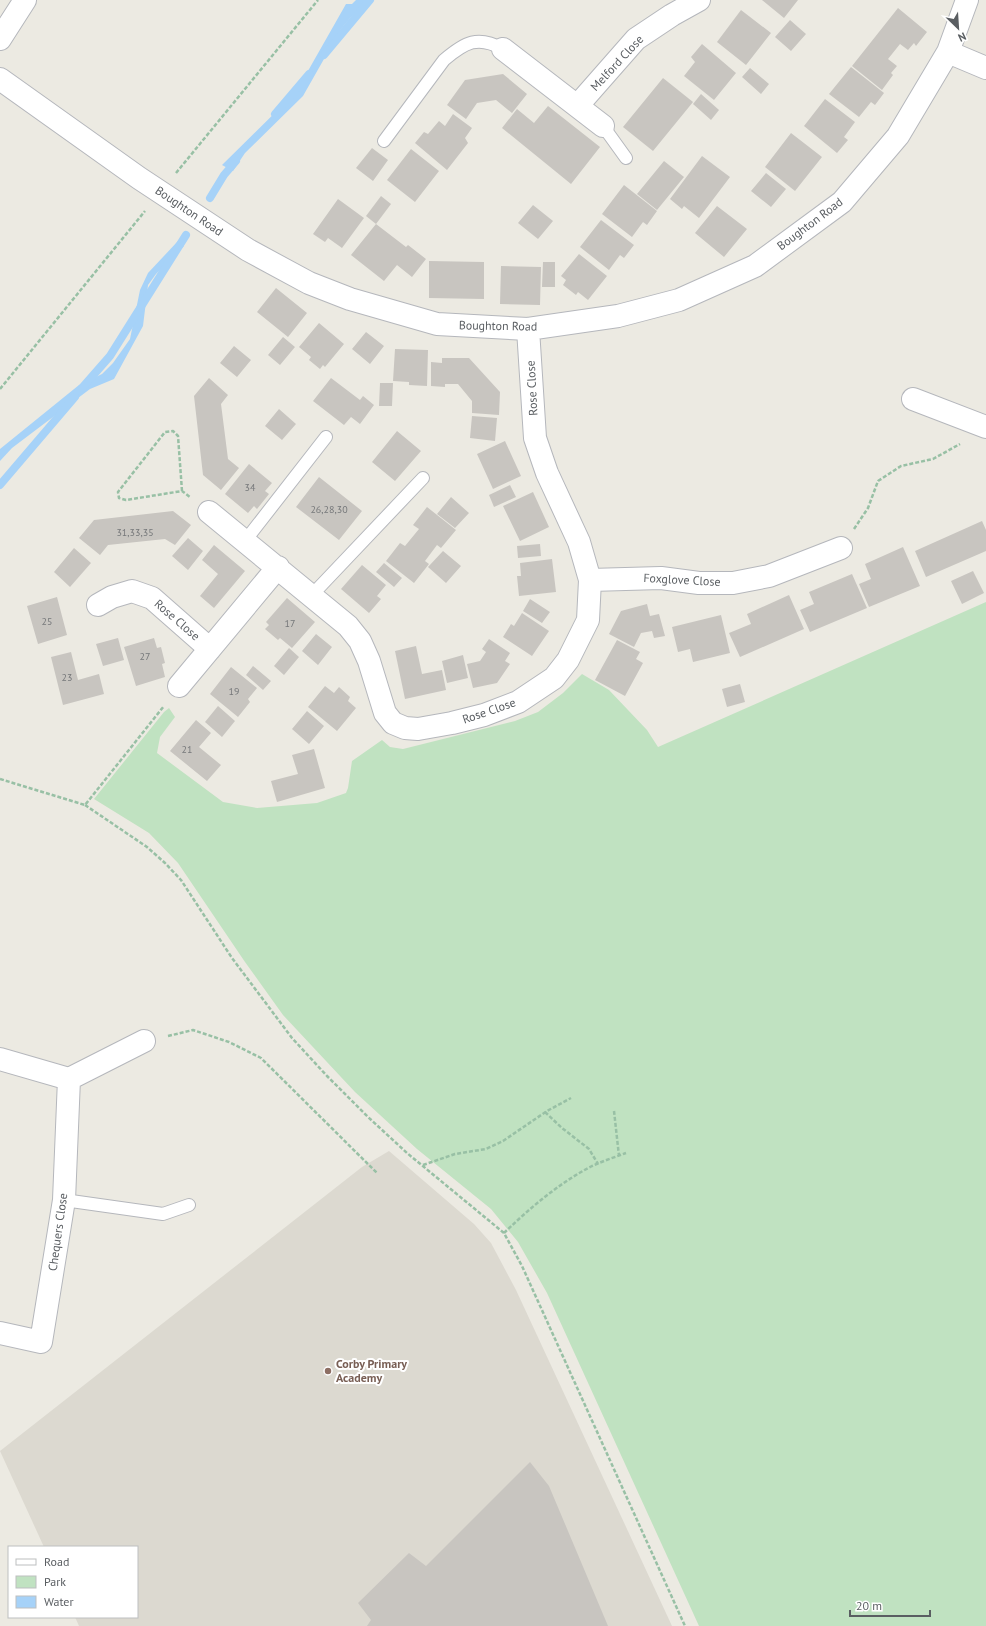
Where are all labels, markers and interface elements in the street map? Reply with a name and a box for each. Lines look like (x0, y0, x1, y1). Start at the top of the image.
north arrow (938, 8, 978, 48)
text: N (956, 29, 968, 45)
street label: Melford Close (587, 32, 646, 94)
street label: Boughton Road (153, 182, 226, 239)
street label: Boughton Road (774, 194, 846, 253)
street label: Boughton Road (459, 317, 537, 334)
street label: Rose Close (523, 360, 540, 416)
house number: 34 (245, 481, 256, 494)
house number: 26,28,30 (310, 503, 348, 516)
house number: 31,33,35 (116, 526, 154, 539)
street label: Foxglove Close (643, 570, 721, 589)
street label: Rose Close (152, 596, 203, 643)
house number: 25 (42, 615, 52, 628)
house number: 17 (285, 617, 295, 630)
house number: 27 (140, 650, 150, 663)
house number: 23 (62, 671, 72, 684)
house number: 19 (229, 685, 239, 698)
street label: Rose Close (460, 694, 517, 727)
house number: 21 (182, 743, 192, 756)
street label: Chequers Close (45, 1192, 70, 1272)
place label: Corby Primary Academy (336, 1356, 407, 1385)
marker: Corby Primary Academy (323, 1366, 333, 1376)
legend (8, 1546, 138, 1618)
text: Road (44, 1554, 69, 1569)
text: Park (44, 1574, 66, 1589)
scale bar (850, 1592, 930, 1618)
text: Water (44, 1594, 74, 1609)
text: 20 m (856, 1598, 882, 1613)

